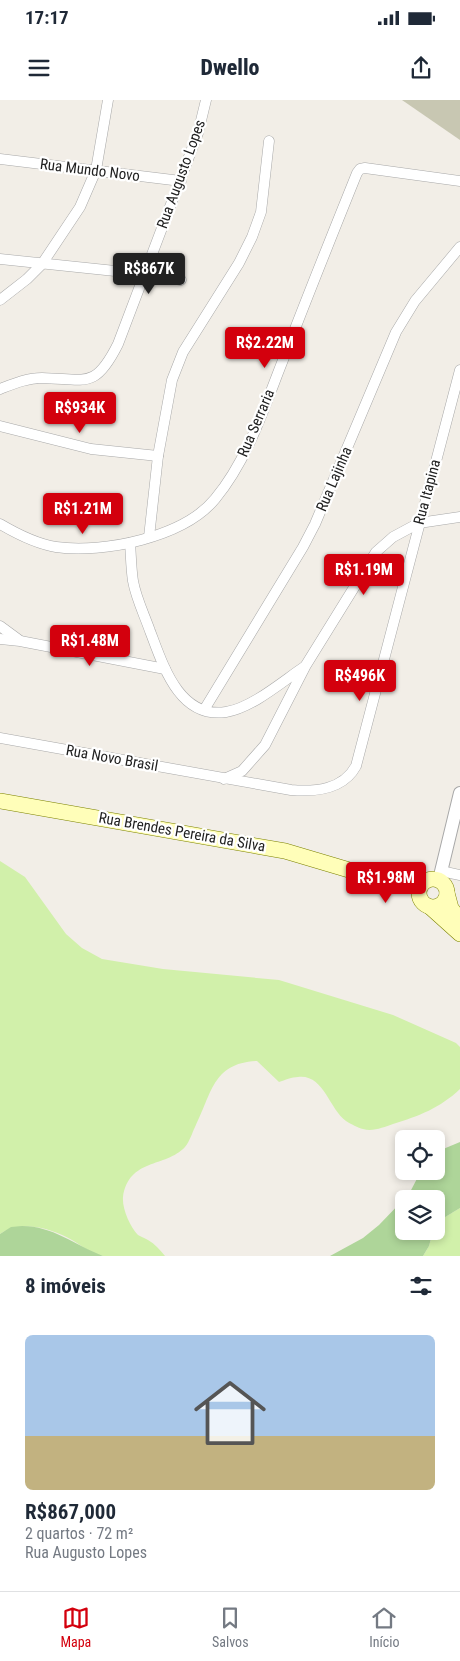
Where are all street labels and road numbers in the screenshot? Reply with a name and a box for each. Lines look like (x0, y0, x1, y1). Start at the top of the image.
street label: Rua Augusto Lopes (153, 117, 209, 231)
street label: Rua Mundo Novo (39, 155, 141, 185)
street label: Rua Serraria (234, 386, 278, 460)
street label: Rua Lajinha (312, 444, 356, 514)
street label: Rua Itapina (410, 458, 444, 526)
street label: Rua Novo Brasil (65, 741, 159, 775)
street label: Rua Brendes Pereira da Silva (97, 808, 267, 856)

